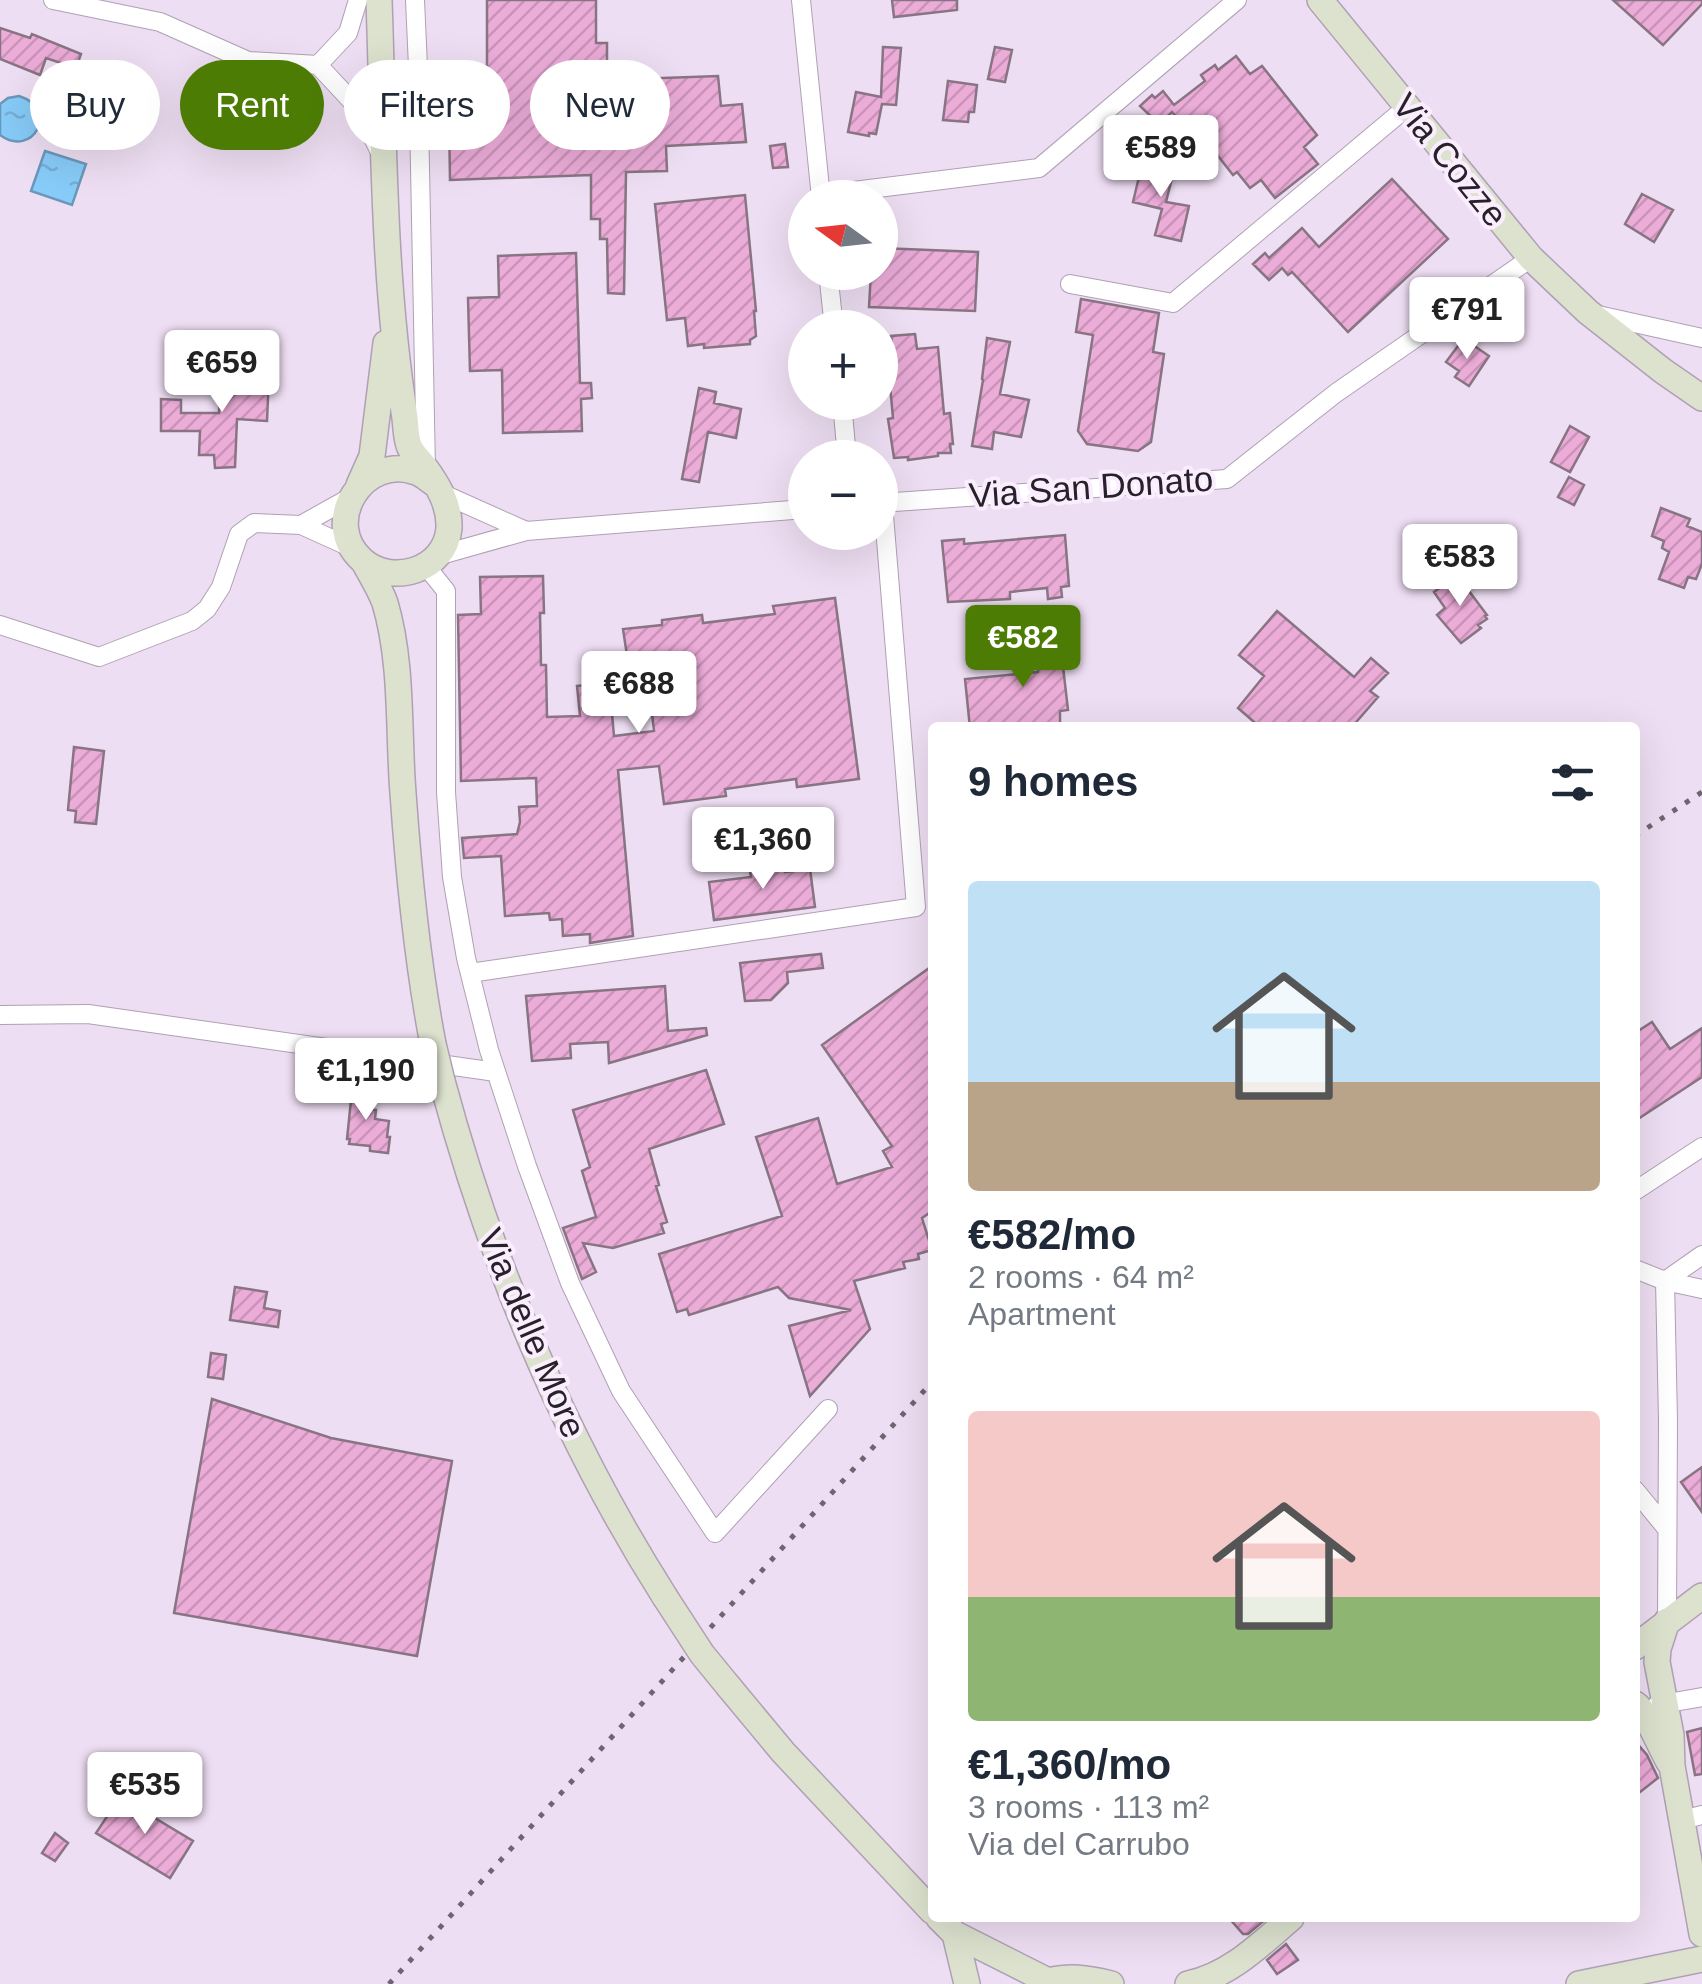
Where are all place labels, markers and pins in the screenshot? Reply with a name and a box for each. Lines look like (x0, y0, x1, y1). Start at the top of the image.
pin: €589 (1102, 115, 1220, 200)
pin: €791 (1408, 277, 1526, 362)
pin: €659 (163, 330, 281, 415)
pin: €583 (1401, 524, 1519, 609)
pin: €582 (964, 605, 1082, 690)
pin: €688 (580, 651, 698, 736)
pin: €1,360 (682, 807, 844, 892)
pin: €1,190 (285, 1038, 447, 1123)
pin: €535 (86, 1752, 204, 1837)

